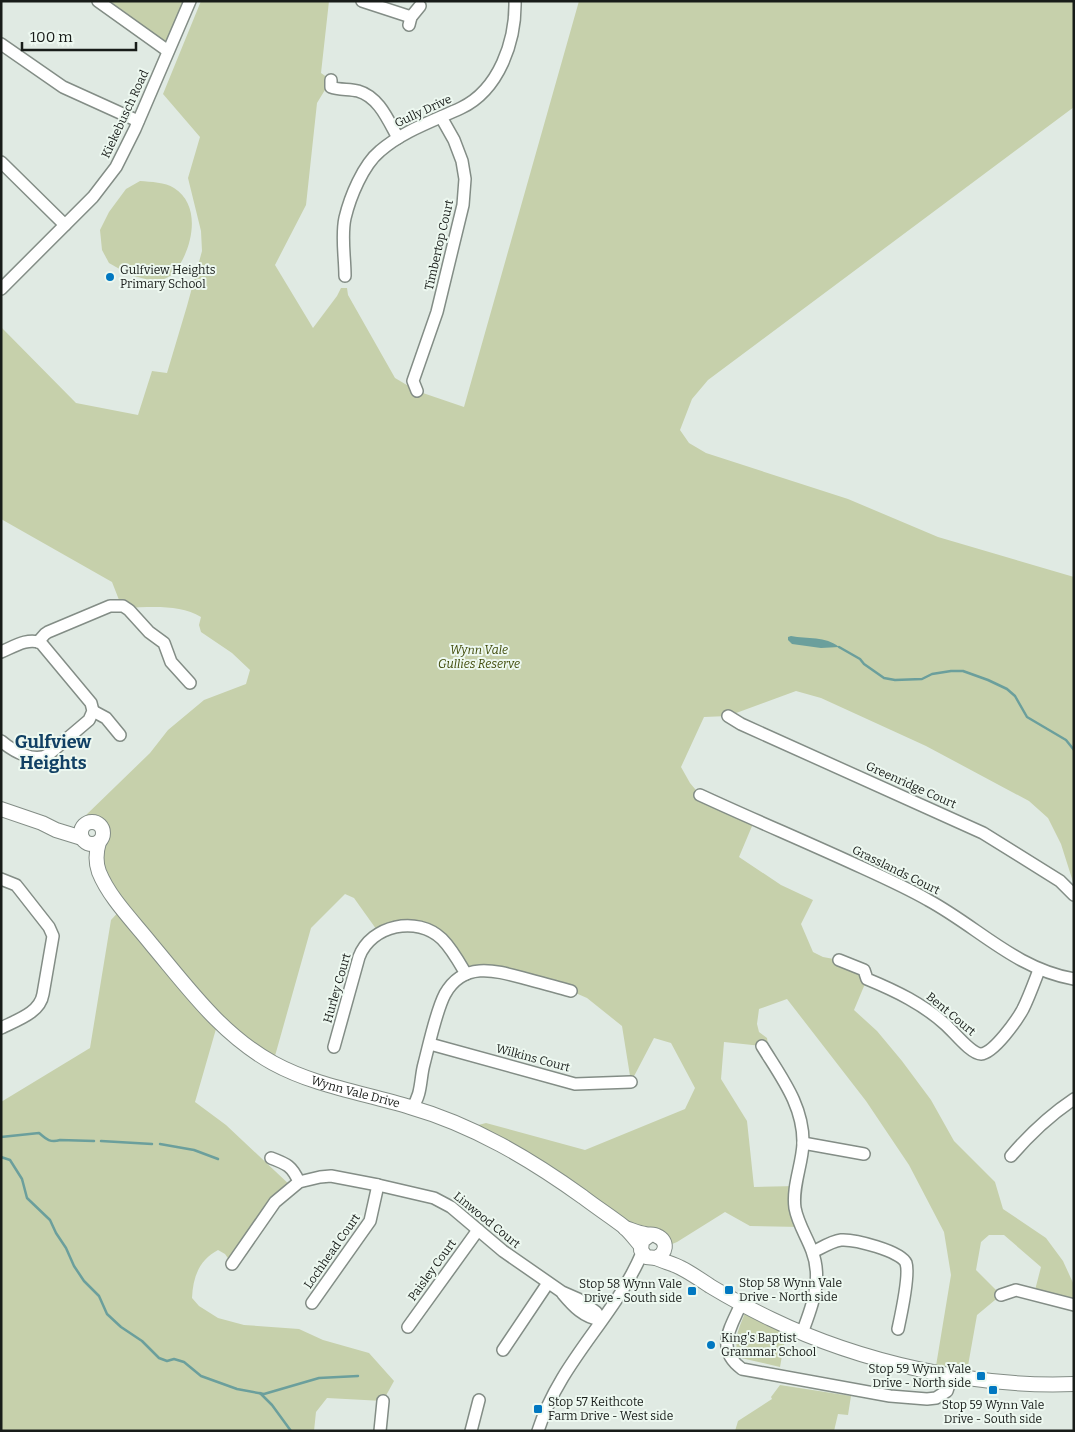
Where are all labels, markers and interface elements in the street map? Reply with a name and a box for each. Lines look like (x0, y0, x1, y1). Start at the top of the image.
scale bar (22, 20, 136, 52)
text: 100 m (30, 28, 73, 46)
street label: Kiekebusch Road (98, 68, 152, 160)
street label: Gully Drive (392, 92, 454, 130)
street label: Timbertop Court (422, 198, 456, 292)
place label: Gulfview Heights Primary School (120, 263, 216, 291)
marker: Gulfview Heights Primary School (104, 271, 116, 283)
park label: Wynn Vale Gullies Reserve (438, 643, 520, 671)
district label: Gulfview Heights (15, 731, 92, 774)
street label: Greenridge Court (864, 759, 959, 811)
street label: Grasslands Court (850, 843, 943, 898)
street label: Hurley Court (320, 951, 354, 1025)
street label: Bent Court (924, 989, 979, 1039)
street label: Wilkins Court (494, 1041, 572, 1075)
street label: Wynn Vale Drive (309, 1073, 402, 1111)
street label: Linwood Court (451, 1189, 524, 1251)
street label: Lochhead Court (301, 1210, 363, 1291)
street label: Paisley Court (405, 1236, 459, 1303)
place label: Stop 58 Wynn Vale Drive - North side (739, 1276, 842, 1304)
place label: Stop 58 Wynn Vale Drive - South side (579, 1277, 682, 1305)
marker: Stop 58 Wynn Vale Drive - North side (723, 1284, 735, 1296)
marker: Stop 58 Wynn Vale Drive - South side (686, 1285, 698, 1297)
place label: King's Baptist Grammar School (721, 1331, 817, 1359)
marker: King's Baptist Grammar School (705, 1339, 717, 1351)
place label: Stop 59 Wynn Vale Drive - North side (868, 1362, 971, 1390)
marker: Stop 59 Wynn Vale Drive - North side (975, 1370, 987, 1382)
marker: Stop 59 Wynn Vale Drive - South side (987, 1384, 999, 1396)
place label: Stop 57 Keithcote Farm Drive - West side (548, 1395, 673, 1423)
place label: Stop 59 Wynn Vale Drive - South side (942, 1398, 1044, 1426)
marker: Stop 57 Keithcote Farm Drive - West side (532, 1403, 544, 1415)

